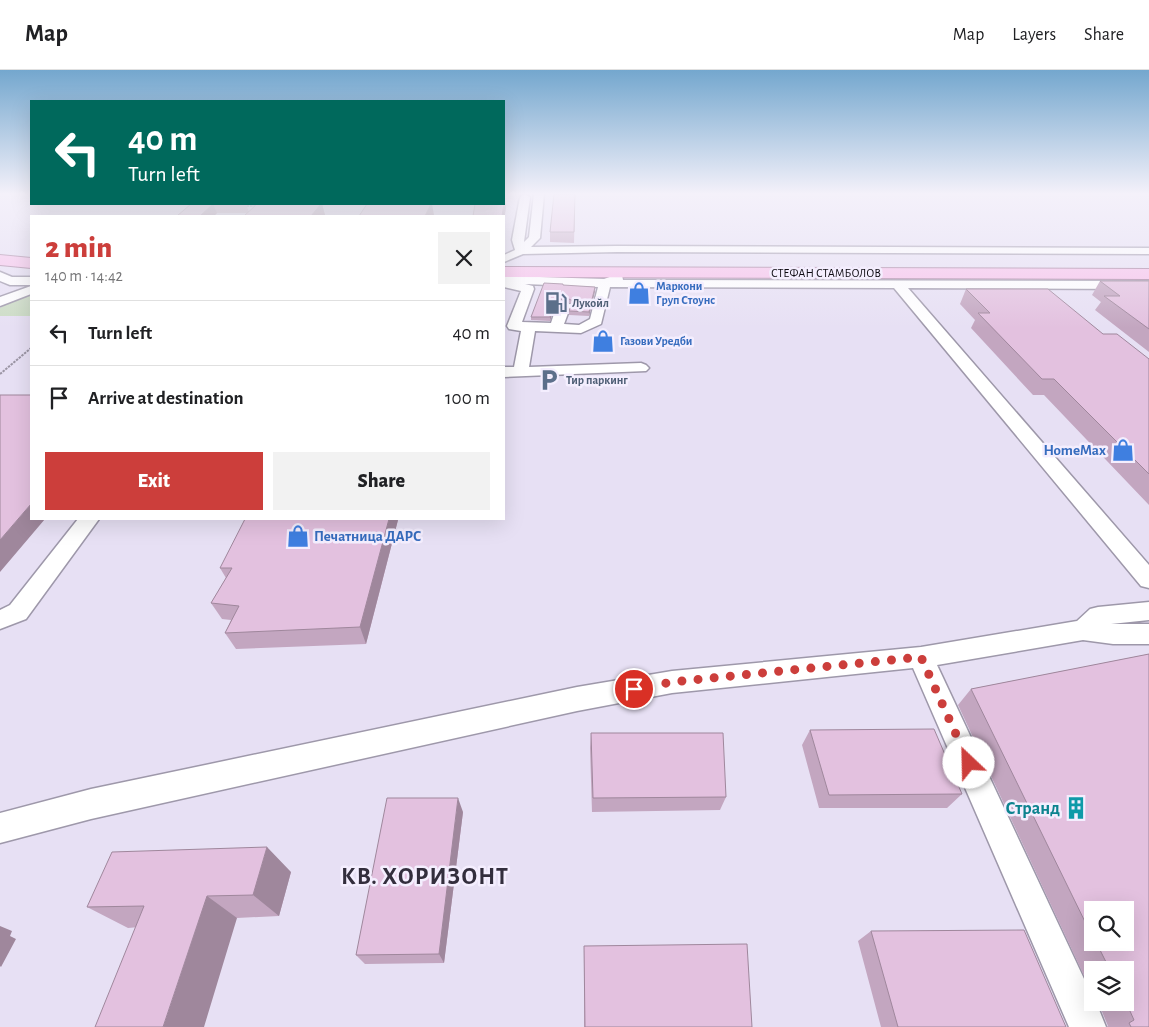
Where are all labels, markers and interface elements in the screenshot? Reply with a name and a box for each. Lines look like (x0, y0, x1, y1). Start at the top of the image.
text: Map (25, 22, 68, 46)
text: Map (953, 26, 984, 44)
text: Layers (1012, 26, 1056, 44)
text: Share (1084, 26, 1124, 44)
icon: left (45, 120, 110, 185)
text: 40 m (128, 122, 197, 157)
text: Turn left (128, 163, 200, 185)
button: close (438, 232, 490, 284)
text: 2 min (45, 233, 112, 263)
street label: СТЕФАН СТАМБОЛОВ (771, 267, 881, 279)
text: 140 m · 14:42 (45, 268, 123, 284)
shop icon: Маркони Груп Стоунс (626, 280, 652, 306)
place label: Маркони Груп Стоунс (656, 280, 715, 307)
fuel station icon: Лукойл (543, 290, 569, 316)
place label: Лукойл (572, 297, 609, 310)
icon: left (45, 319, 73, 347)
text: Turn left (88, 324, 152, 343)
text: 40 m (452, 324, 490, 343)
shop icon: Газови Уредби (590, 328, 616, 354)
place label: Газови Уредби (620, 335, 692, 347)
parking icon: Тир паркинг (536, 367, 562, 393)
place label: Тир паркинг (566, 374, 628, 386)
icon: arrive (45, 384, 73, 412)
text: Arrive at destination (88, 389, 244, 408)
text: 100 m (445, 389, 490, 408)
shop icon: HomeMax (1110, 437, 1136, 463)
place label: HomeMax (1043, 443, 1106, 458)
button: Exit (45, 452, 263, 510)
button: Share (273, 452, 490, 510)
shop icon: Печатница ДАРС (285, 523, 311, 549)
place label: Печатница ДАРС (314, 529, 421, 544)
pin (613, 668, 655, 710)
icon: arrive (620, 675, 648, 703)
position arrow (942, 736, 994, 788)
building icon: Странд (1063, 795, 1089, 821)
place label: Странд (1006, 800, 1060, 818)
district label: КВ. ХОРИЗОНТ (341, 865, 509, 889)
map controls (1084, 901, 1134, 1011)
button: search (1084, 901, 1134, 951)
button: layers (1084, 961, 1134, 1011)

